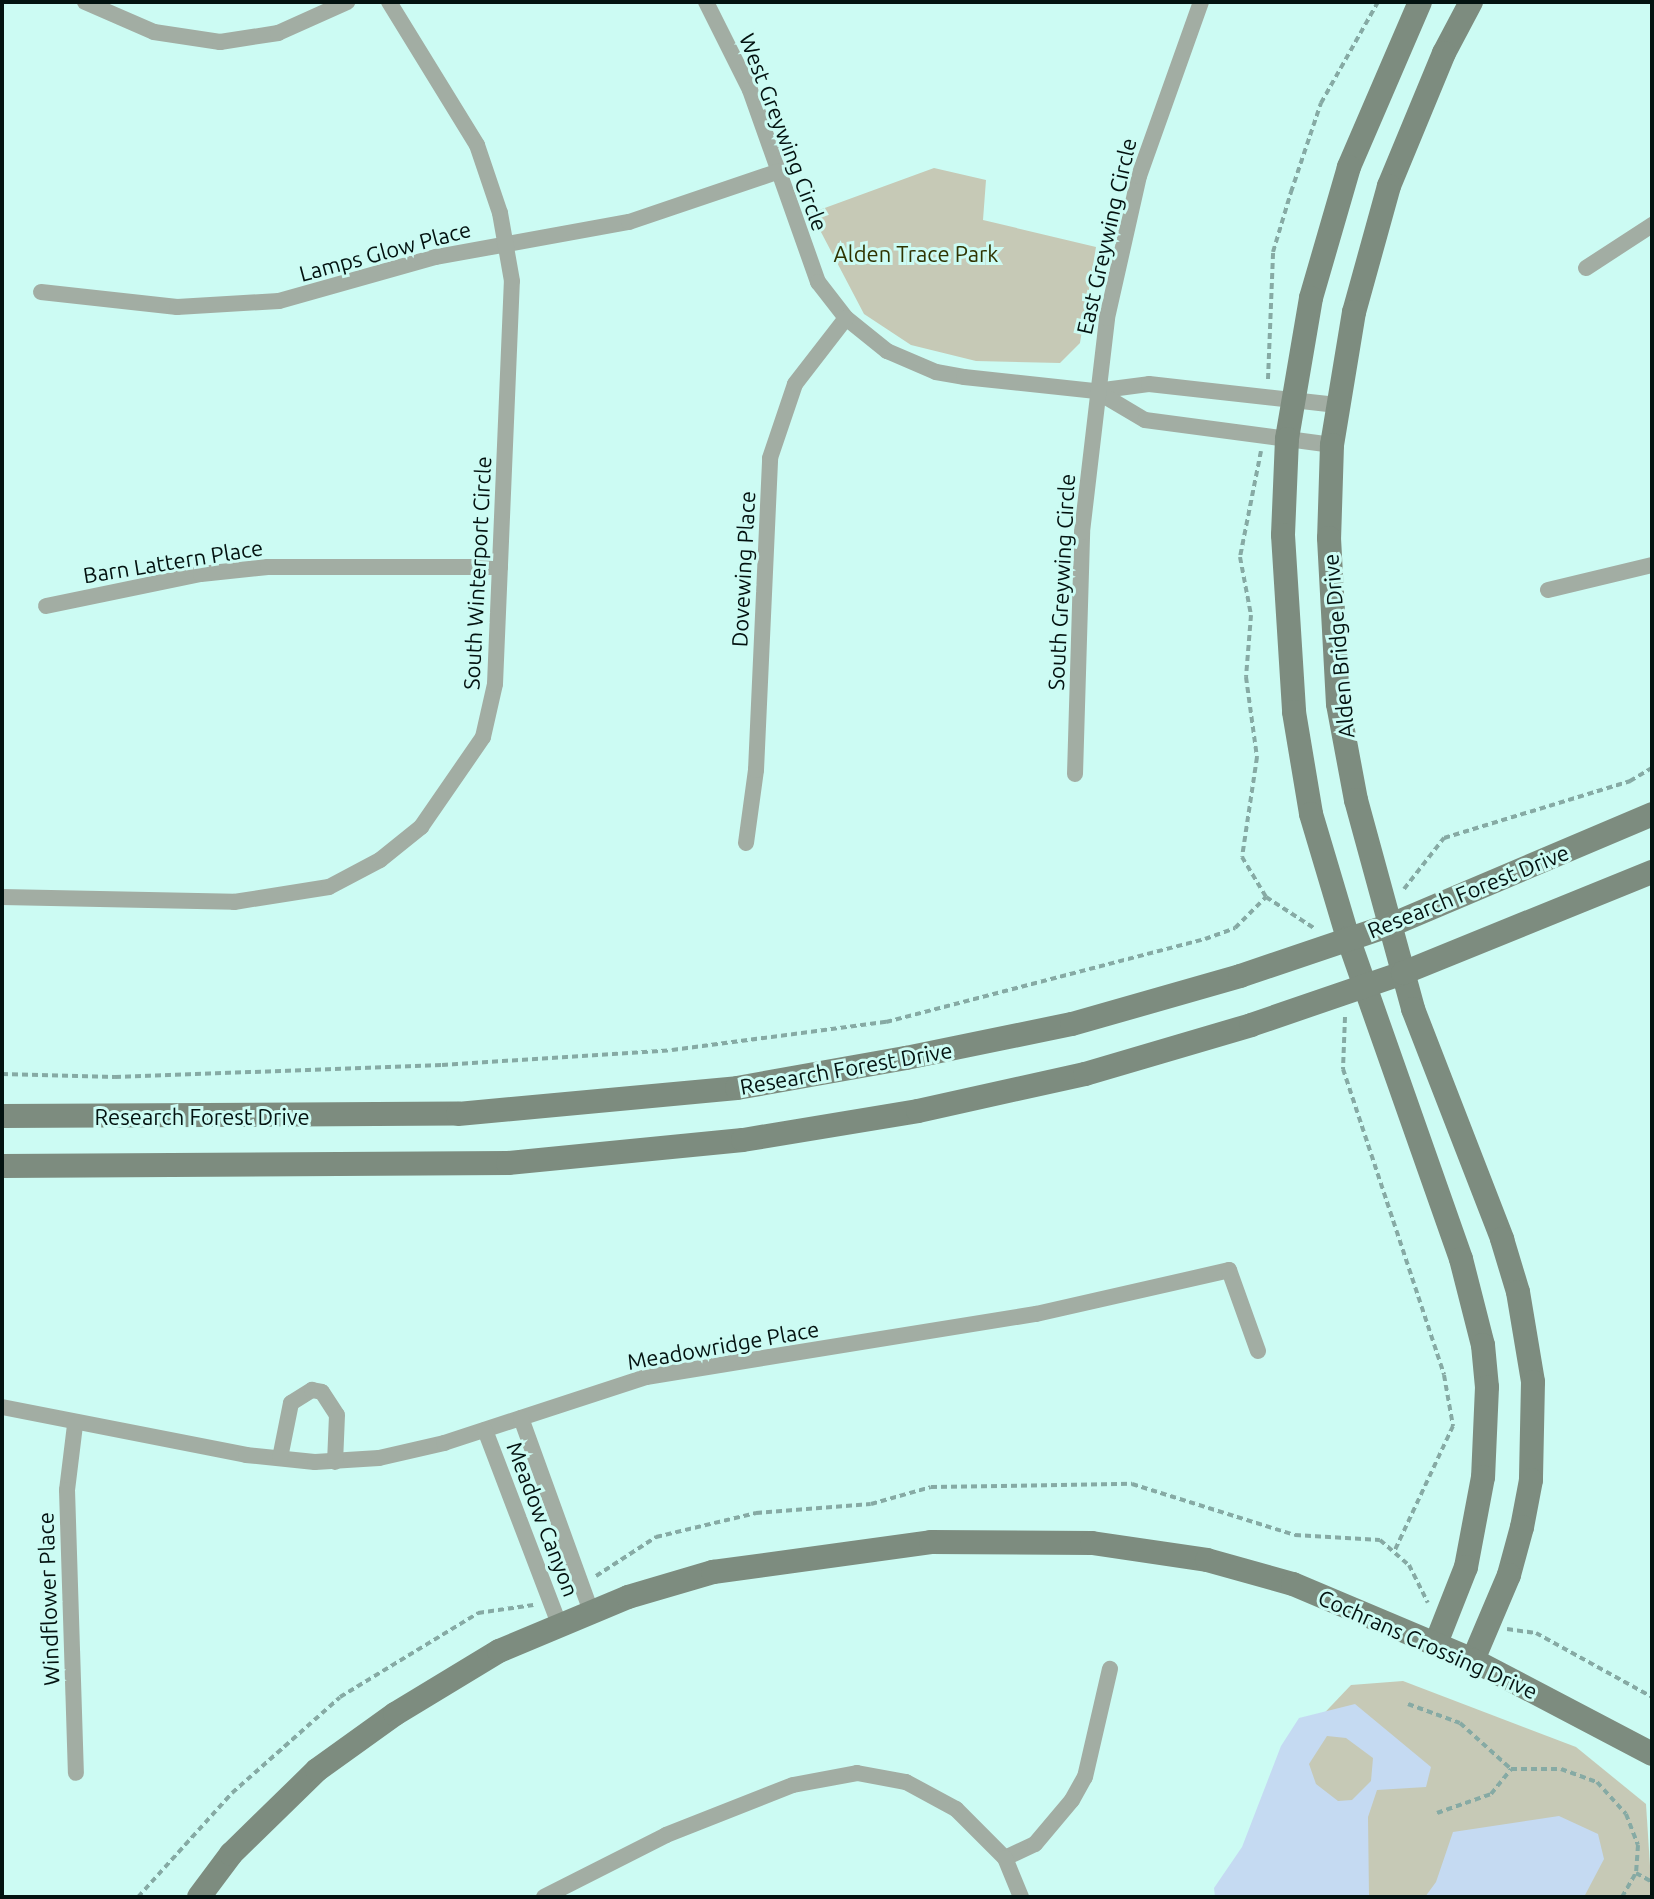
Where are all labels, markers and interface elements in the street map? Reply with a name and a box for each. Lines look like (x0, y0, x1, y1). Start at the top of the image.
street label: West Greywing Circle (734, 30, 834, 234)
street label: East Greywing Circle (1071, 135, 1141, 337)
street label: Lamps Glow Place (296, 215, 474, 287)
park label: Alden Trace Park (834, 241, 998, 267)
street label: South Winterport Circle (458, 455, 496, 691)
street label: South Greywing Circle (1042, 473, 1080, 691)
street label: Dovewing Place (726, 490, 760, 648)
street label: Barn Lattern Place (81, 534, 265, 588)
street label: Alden Bridge Drive (1317, 553, 1359, 739)
street label: Research Forest Drive (1363, 838, 1573, 944)
street label: Research Forest Drive (738, 1036, 954, 1100)
street label: Research Forest Drive (94, 1104, 310, 1130)
street label: Meadowridge Place (625, 1315, 821, 1375)
street label: Meadow Canyon (501, 1438, 585, 1600)
street label: Windflower Place (32, 1512, 64, 1686)
street label: Cochrans Crossing Drive (1314, 1584, 1542, 1704)

